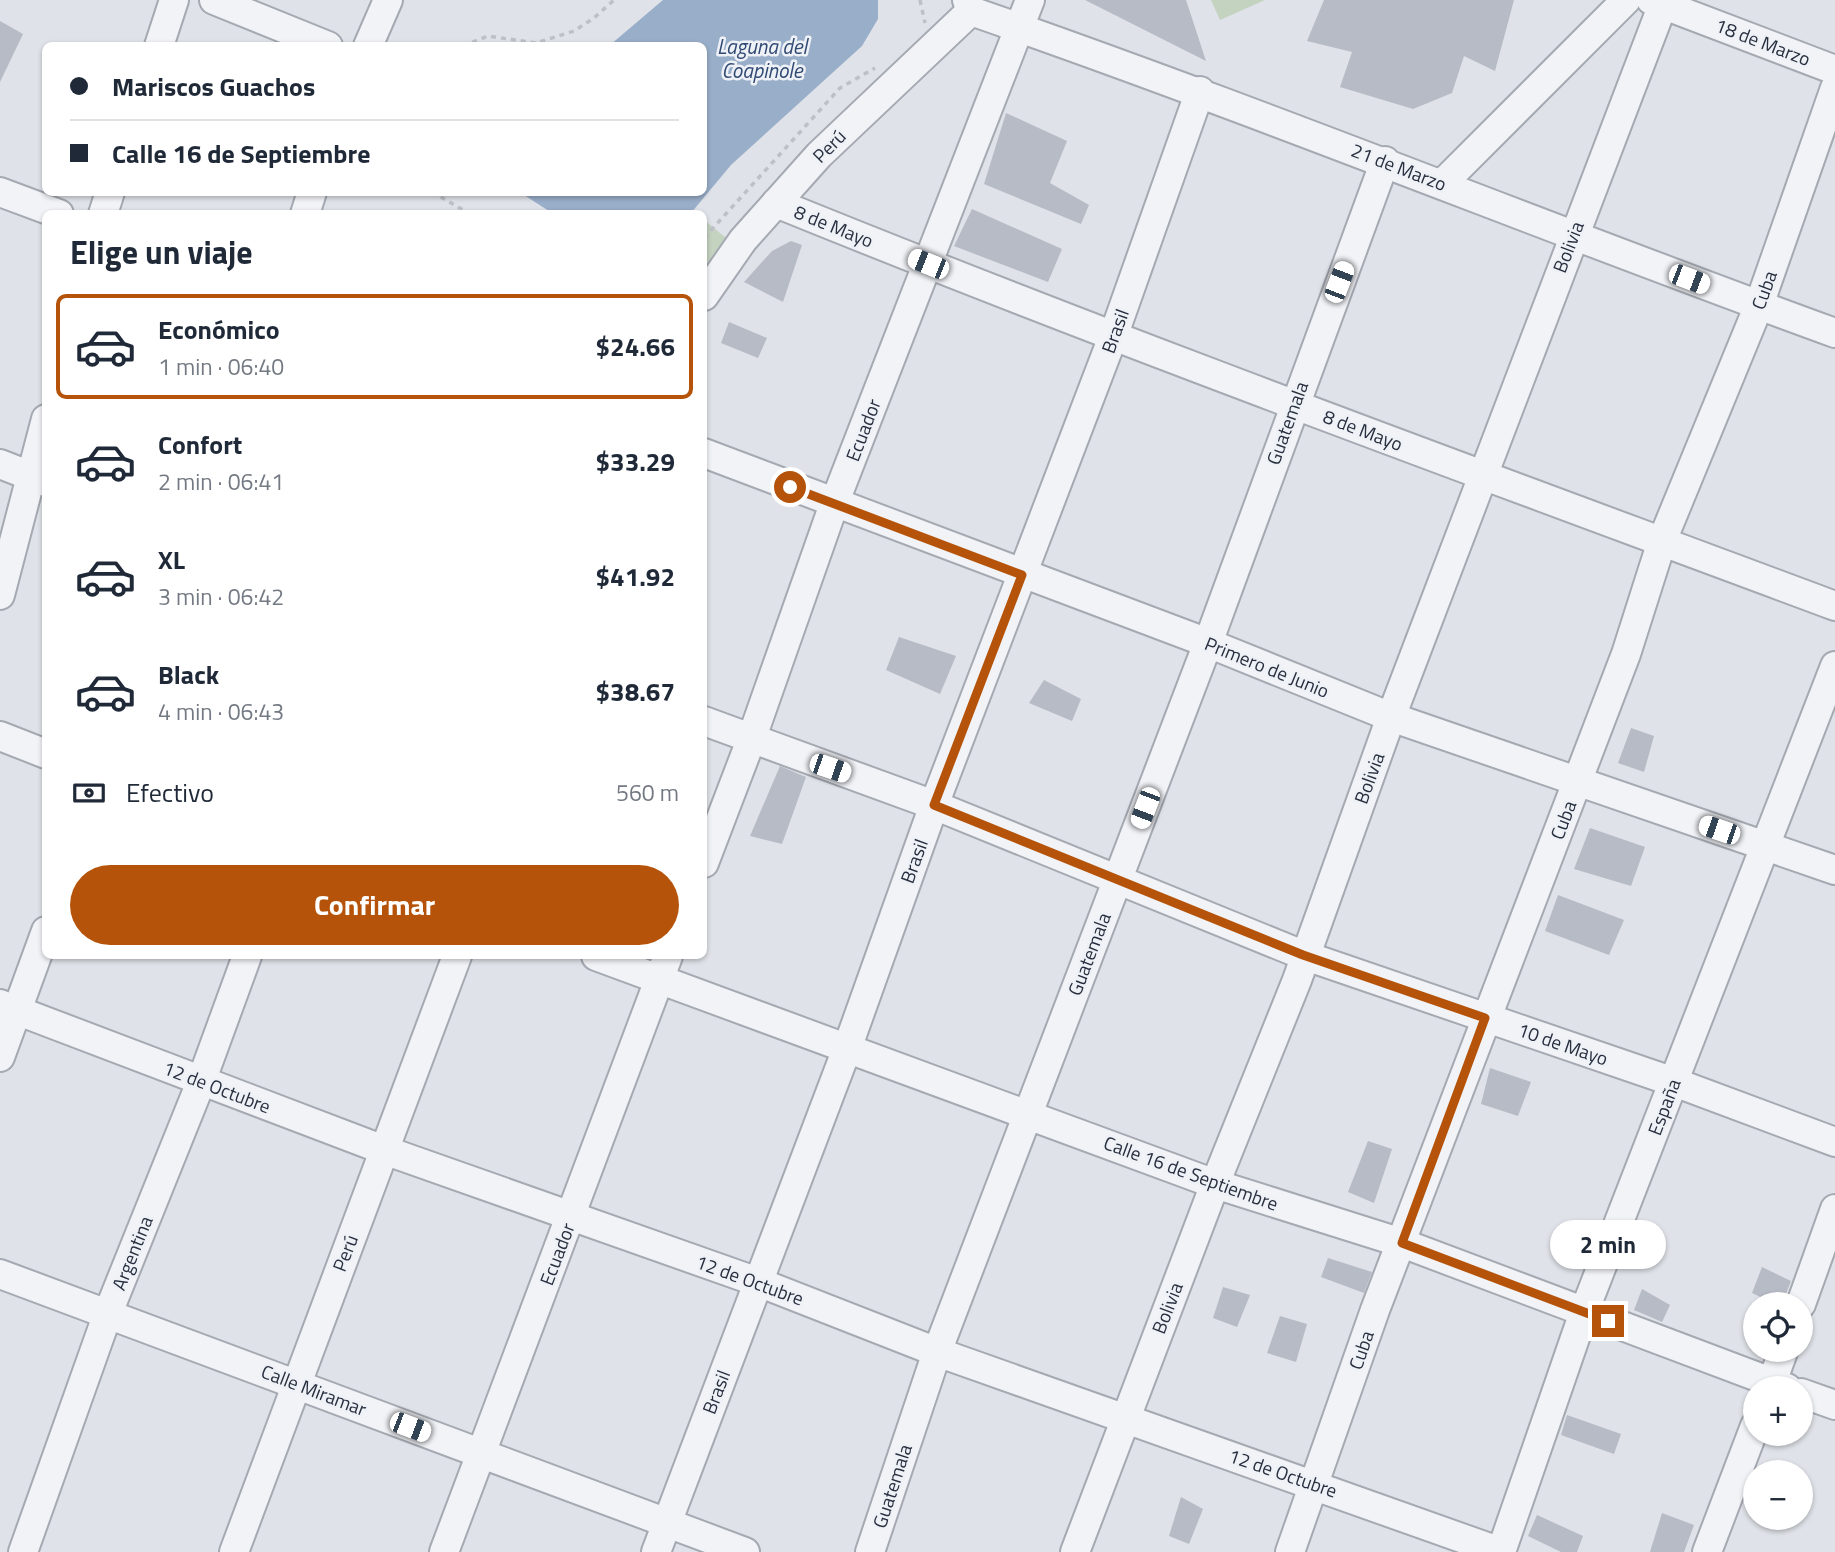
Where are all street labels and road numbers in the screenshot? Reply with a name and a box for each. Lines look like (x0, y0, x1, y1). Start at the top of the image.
street label: 18 de Marzo (1711, 10, 1815, 73)
street label: Perú (805, 122, 852, 169)
street label: 21 de Marzo (1347, 135, 1451, 198)
street label: 8 de Mayo (790, 197, 878, 255)
street label: Bolivia (1544, 216, 1591, 277)
street label: Cuba (1743, 266, 1784, 313)
street label: Brasil (1093, 305, 1136, 357)
street label: Guatemala (1258, 377, 1315, 469)
street label: Ecuador (837, 394, 888, 465)
street label: 8 de Mayo (1319, 401, 1407, 458)
street label: Primero de Junio (1201, 628, 1334, 705)
street label: Bolivia (1346, 747, 1391, 808)
street label: Cuba (1542, 796, 1583, 844)
street label: Brasil (892, 835, 935, 887)
street label: Guatemala (1059, 908, 1118, 1000)
street label: 10 de Mayo (1514, 1015, 1612, 1072)
street label: 12 de Octubre (159, 1053, 275, 1120)
street label: España (1639, 1074, 1688, 1139)
street label: Calle 16 de Septiembre (1100, 1127, 1283, 1218)
street label: Argentina (104, 1211, 160, 1294)
street label: Ecuador (531, 1218, 582, 1289)
street label: Perú (324, 1230, 365, 1275)
street label: 12 de Octubre (692, 1247, 808, 1312)
street label: Bolivia (1143, 1277, 1190, 1338)
street label: Cuba (1340, 1326, 1381, 1373)
street label: Calle Miramar (257, 1356, 371, 1423)
street label: Brasil (694, 1366, 737, 1418)
street label: Guatemala (864, 1440, 919, 1532)
street label: 12 de Octubre (1225, 1440, 1341, 1505)

